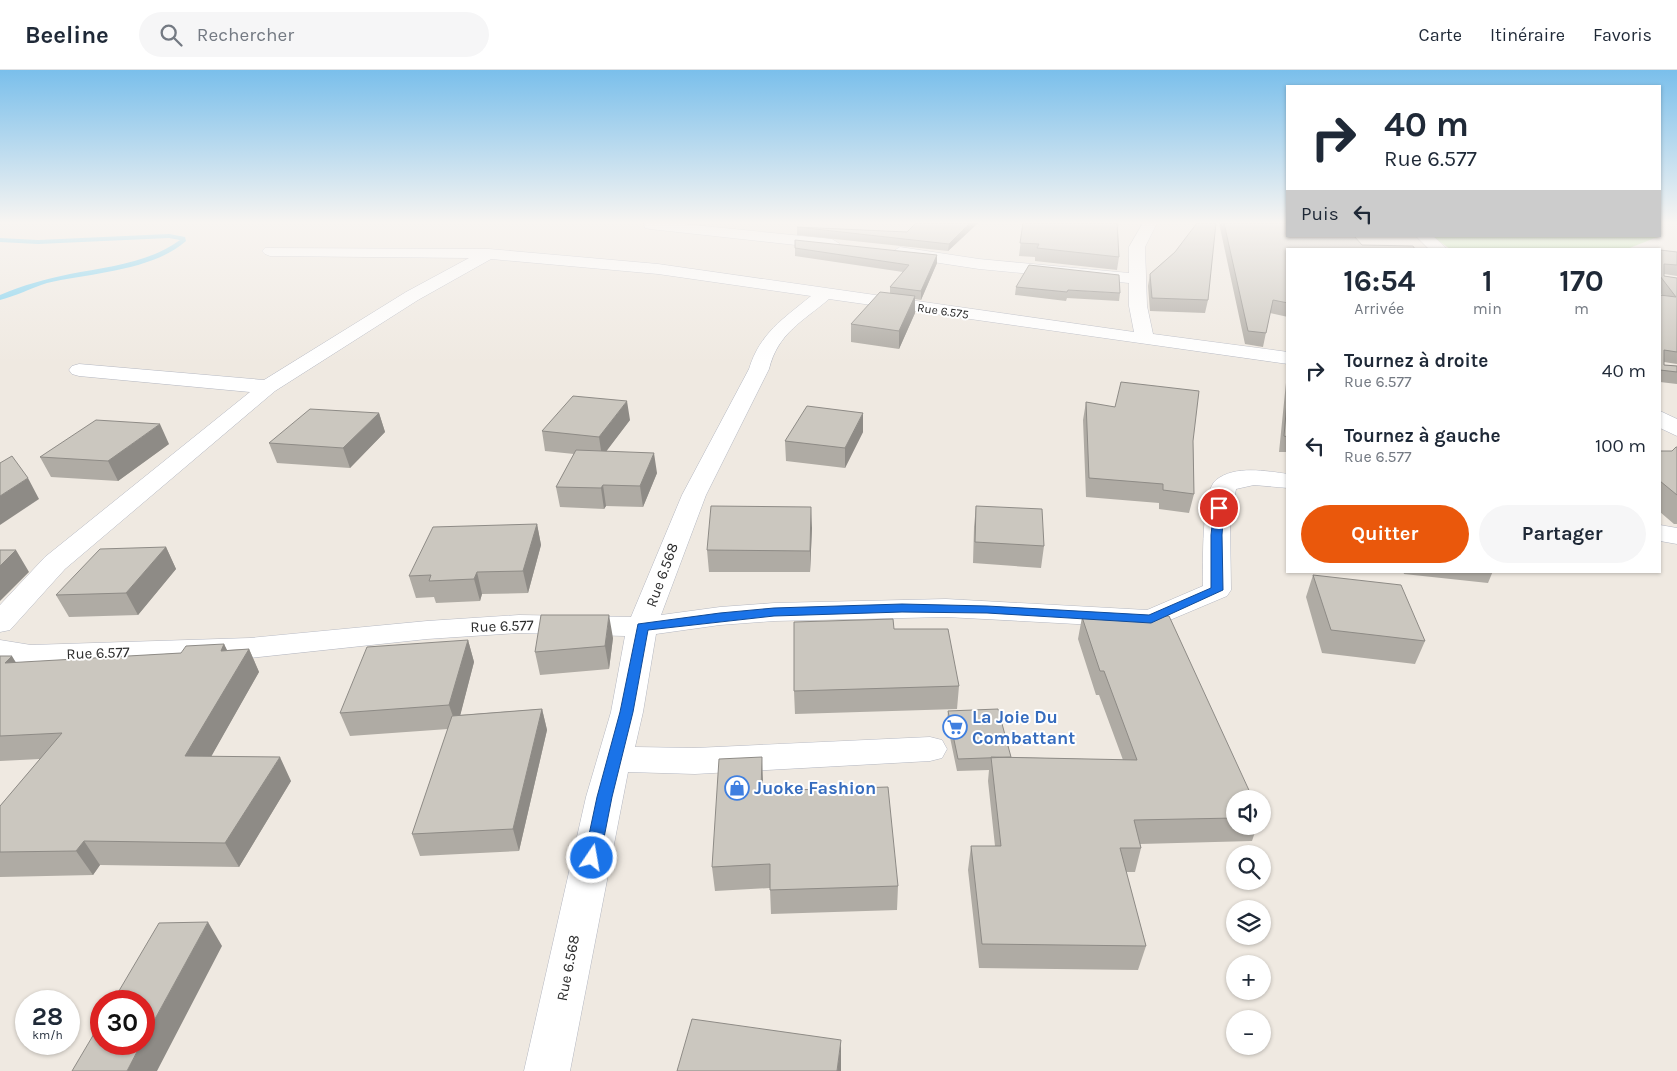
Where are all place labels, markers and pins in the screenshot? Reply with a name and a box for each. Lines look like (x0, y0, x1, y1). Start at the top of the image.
pin (1198, 487, 1240, 529)
place label: La Joie Du Combattant (972, 706, 1075, 749)
supermarket icon: La Joie Du Combattant (942, 714, 968, 740)
shop icon: Juoke Fashion (724, 775, 750, 801)
place label: Juoke Fashion (754, 777, 876, 799)

